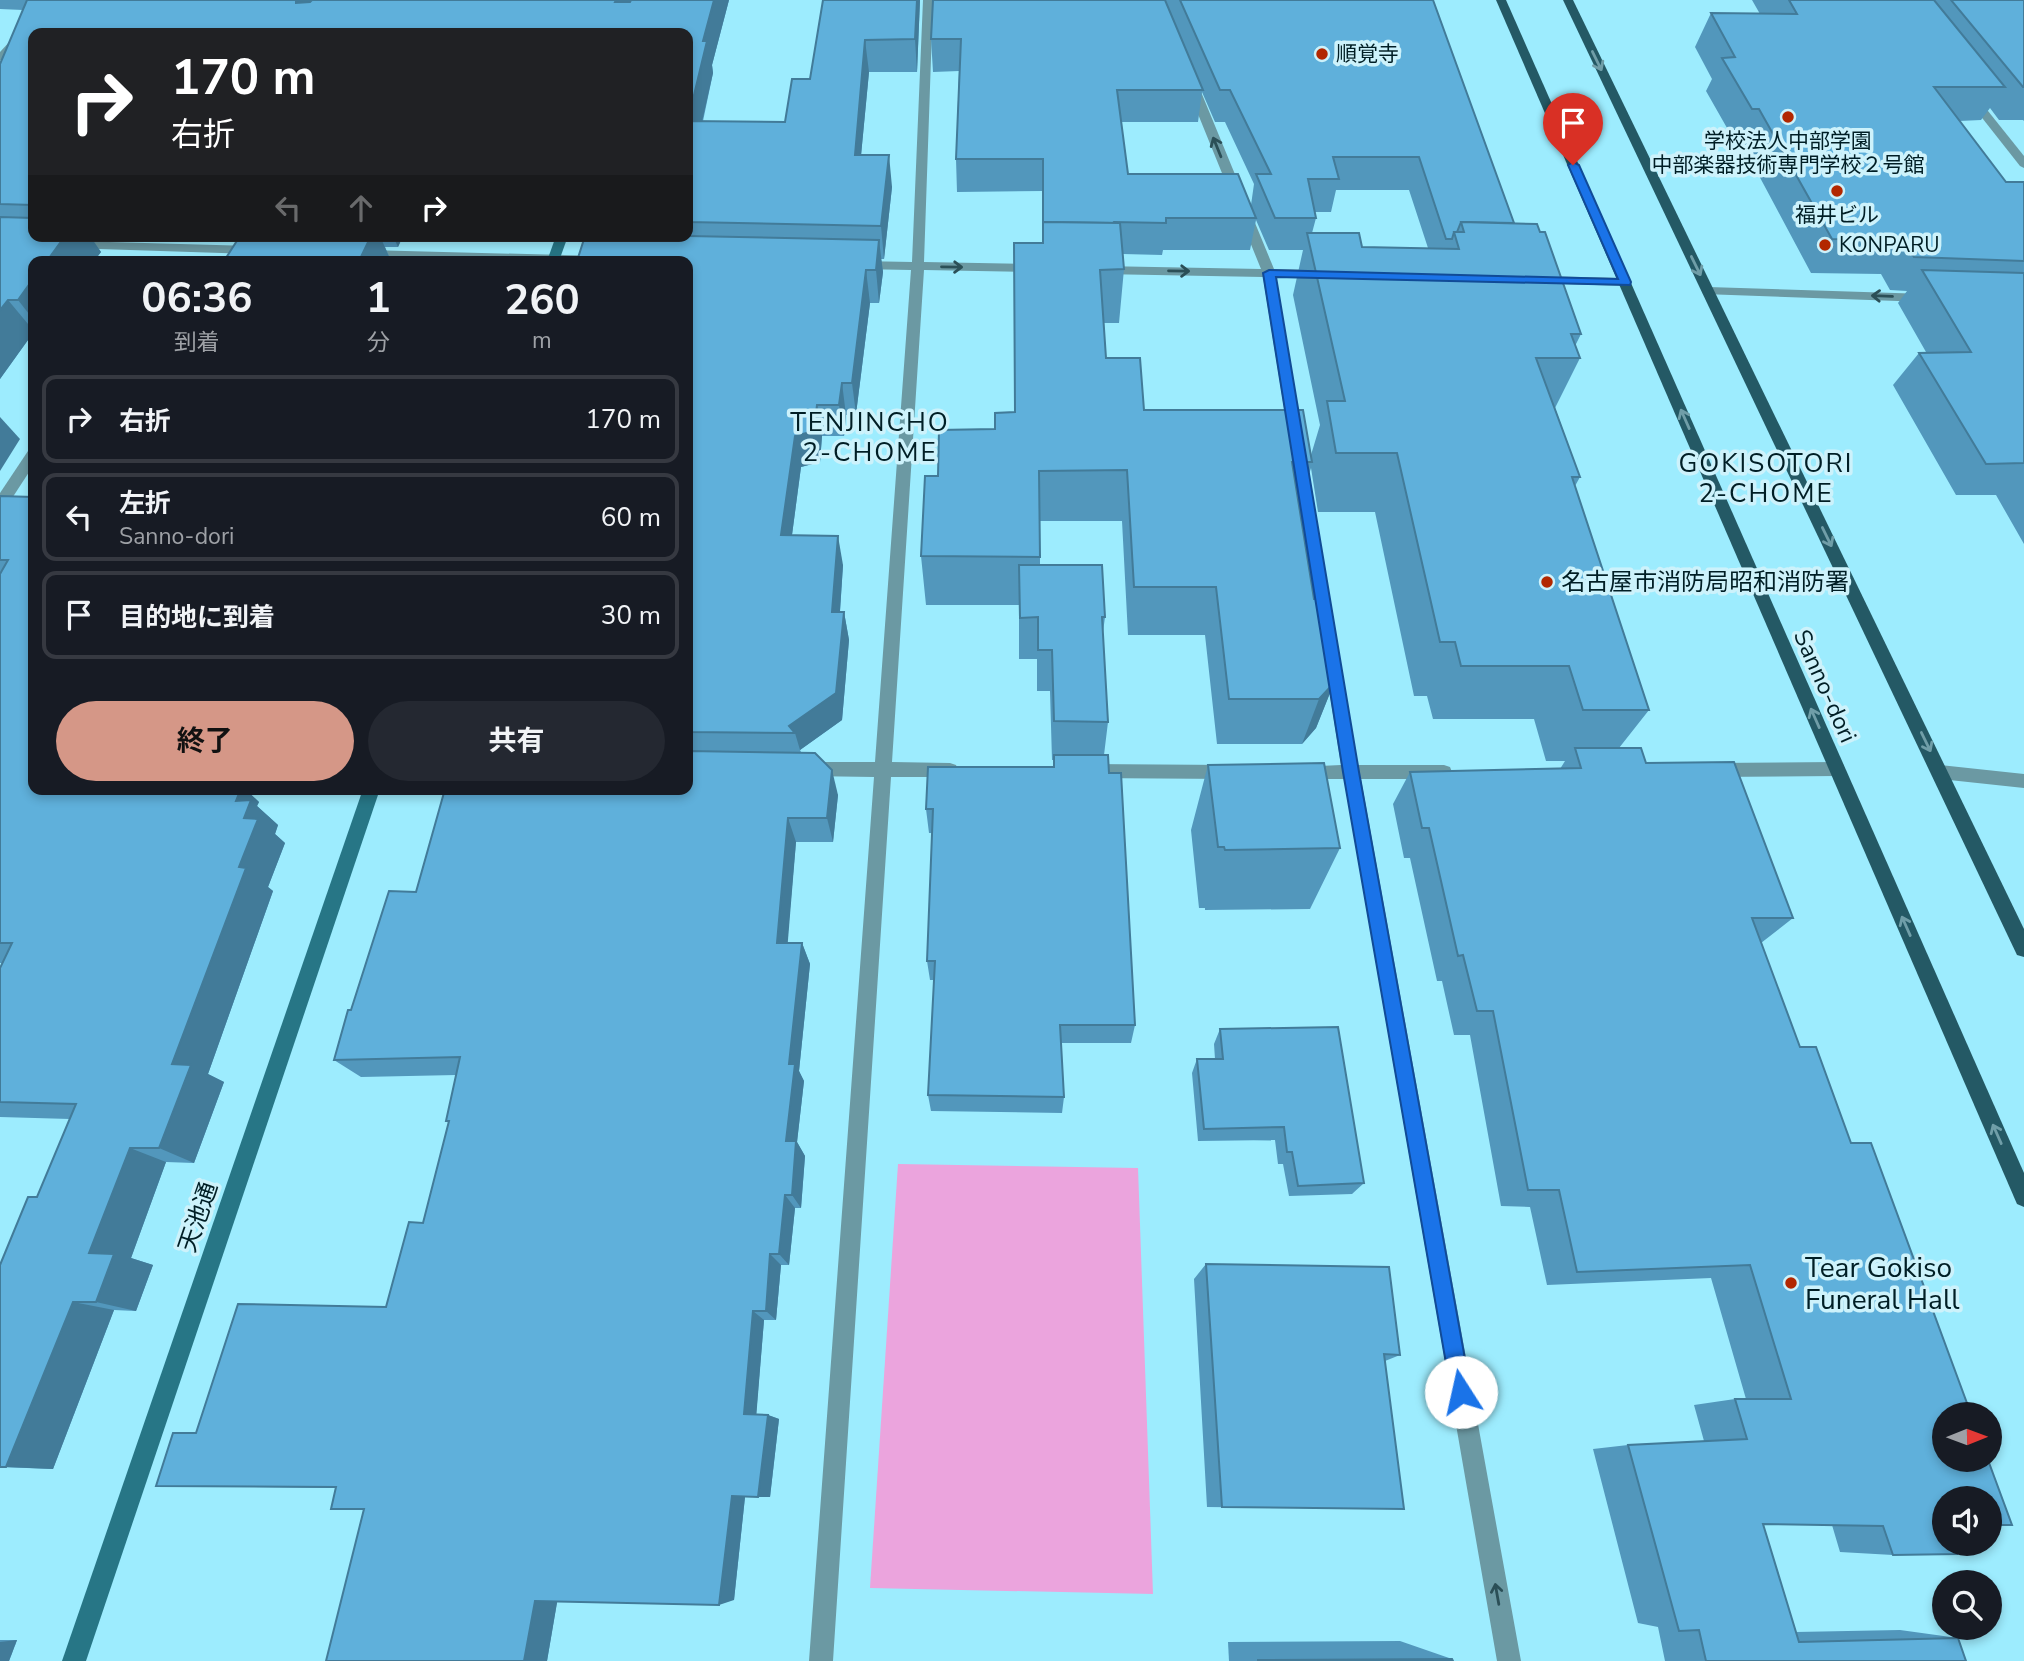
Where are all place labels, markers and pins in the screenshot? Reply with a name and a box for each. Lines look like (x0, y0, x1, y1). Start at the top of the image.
place label: 順覚寺 (1336, 40, 1399, 68)
marker: 順覚寺 (1314, 46, 1330, 62)
pin (1543, 93, 1603, 165)
marker: 学校法人中部学園 中部楽器技術専門学校２号館 (1780, 109, 1796, 125)
place label: 学校法人中部学園 中部楽器技術専門学校２号館 (1652, 127, 1925, 179)
marker: 福井ビル (1829, 183, 1845, 199)
place label: 福井ビル (1795, 201, 1879, 229)
place label: KONPARU (1839, 231, 1940, 259)
marker: KONPARU (1817, 237, 1833, 253)
place label: 名古屋市消防局昭和消防署 (1561, 566, 1849, 598)
marker: 名古屋市消防局昭和消防署 (1539, 574, 1555, 590)
place label: Tear Gokiso Funeral Hall (1805, 1249, 1960, 1319)
marker: Tear Gokiso Funeral Hall (1783, 1275, 1799, 1291)

